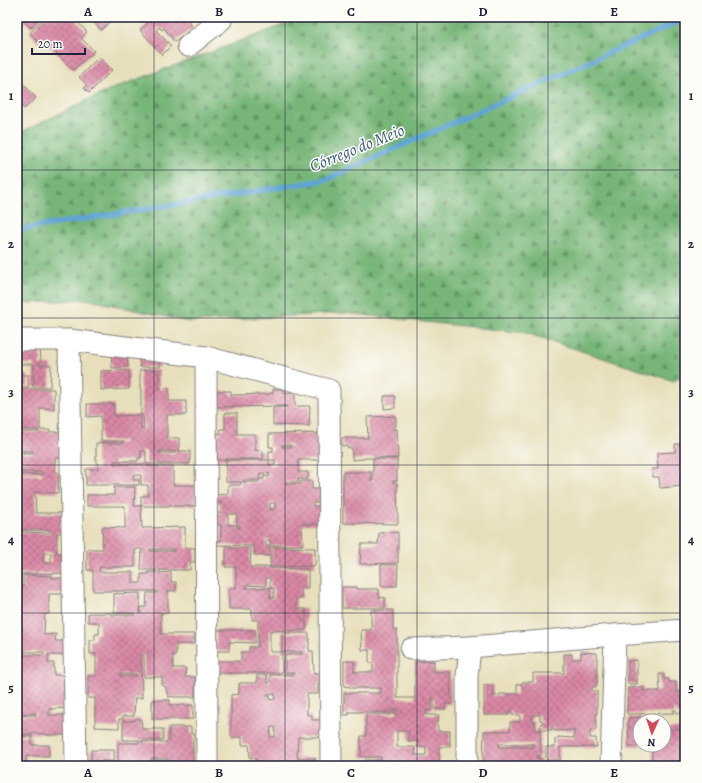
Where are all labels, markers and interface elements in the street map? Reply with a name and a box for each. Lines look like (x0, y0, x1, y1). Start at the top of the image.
text: A (83, 3, 93, 20)
text: B (215, 3, 223, 20)
text: C (347, 3, 355, 20)
text: D (478, 3, 488, 20)
text: E (610, 3, 618, 20)
scale bar (32, 30, 85, 56)
text: 20 m (38, 36, 62, 52)
text: 1 (9, 87, 14, 104)
text: 1 (689, 87, 694, 104)
water label: Córrego do Meio (306, 119, 408, 177)
text: 2 (8, 235, 15, 252)
text: 2 (688, 235, 695, 252)
text: 3 (8, 383, 14, 400)
text: 3 (688, 383, 694, 400)
text: 4 (8, 531, 14, 548)
text: 4 (688, 531, 694, 548)
text: 5 (8, 679, 14, 696)
text: 5 (688, 679, 694, 696)
north arrow (632, 713, 672, 753)
text: N (647, 735, 656, 750)
text: A (83, 764, 93, 781)
text: B (215, 764, 223, 781)
text: C (347, 764, 355, 781)
text: D (478, 764, 488, 781)
text: E (610, 764, 618, 781)

